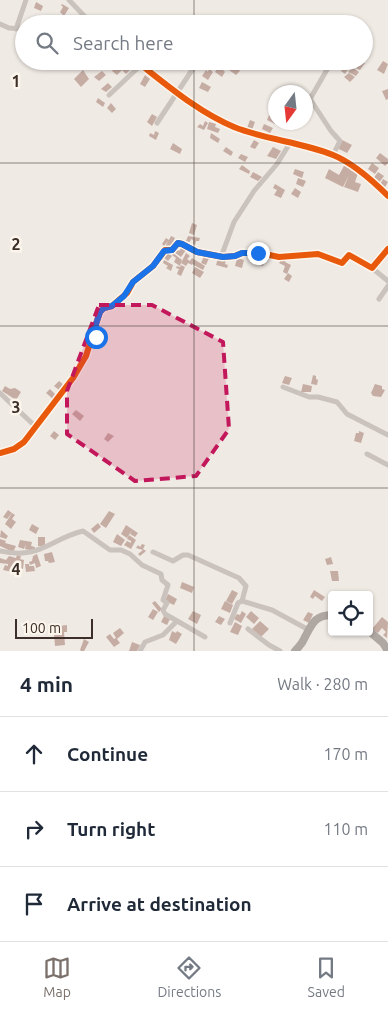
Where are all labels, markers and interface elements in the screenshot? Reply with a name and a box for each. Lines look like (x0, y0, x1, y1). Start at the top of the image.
search box (15, 15, 373, 70)
icon: search (33, 29, 61, 57)
text: Search here (73, 32, 173, 54)
text: 1 (11, 72, 21, 90)
north arrow (268, 85, 313, 130)
text: 2 (11, 235, 21, 253)
route end (247, 242, 270, 265)
route start (85, 326, 108, 349)
text: 3 (11, 398, 21, 416)
text: 4 (11, 560, 21, 578)
map controls (328, 591, 373, 636)
button: locate (328, 591, 373, 636)
scale bar (15, 616, 92, 639)
text: 100 m (22, 620, 61, 636)
text: 4 min (20, 672, 73, 696)
text: Walk · 280 m (277, 675, 368, 693)
icon: ahead (20, 740, 48, 768)
text: Continue (67, 743, 148, 765)
text: 170 m (323, 745, 368, 763)
icon: right (20, 815, 48, 843)
text: Turn right (67, 818, 155, 840)
text: 110 m (323, 820, 368, 838)
icon: arrive (20, 890, 48, 918)
text: Arrive at destination (67, 893, 252, 915)
tab: Map (43, 954, 71, 1000)
tab: Directions (157, 954, 221, 1000)
tab: Saved (308, 954, 345, 1000)

